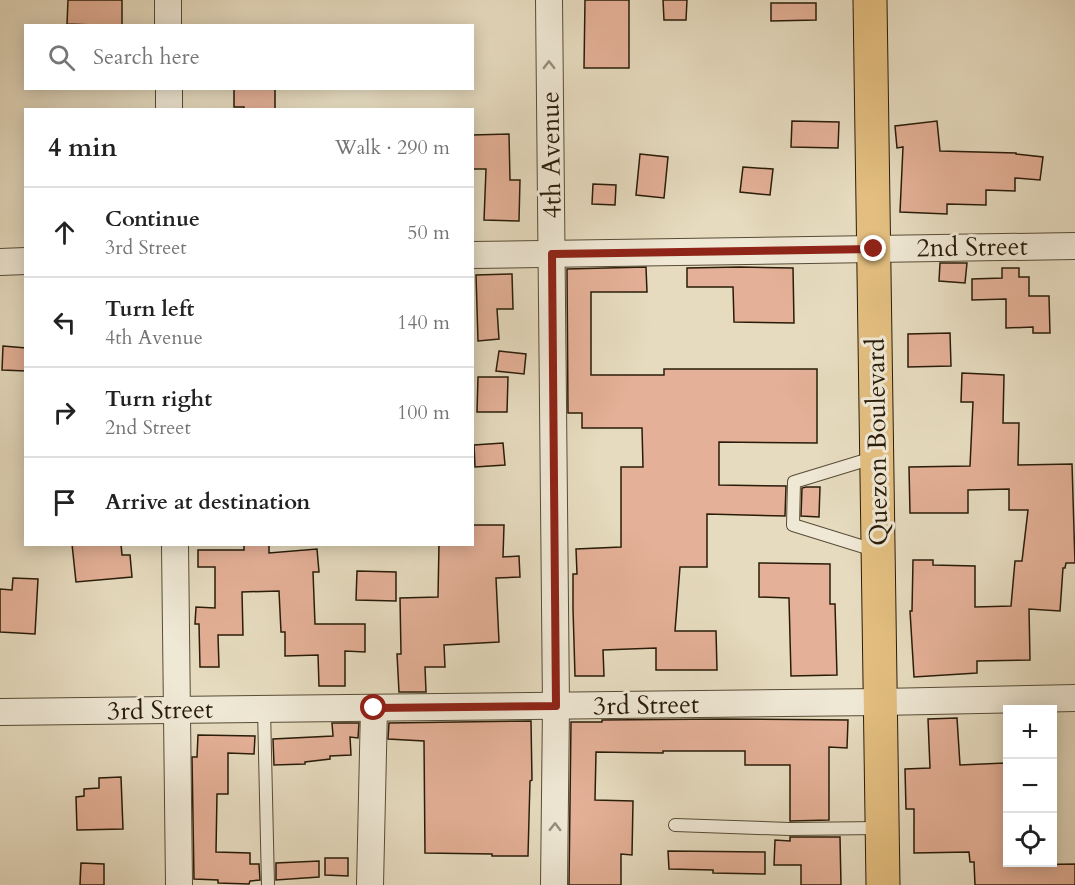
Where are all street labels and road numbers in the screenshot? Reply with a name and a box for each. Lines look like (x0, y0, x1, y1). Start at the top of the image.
street label: 4th Avenue (532, 91, 570, 219)
street label: 2nd Street (916, 229, 1028, 265)
street label: Quezon Boulevard (858, 338, 896, 546)
street label: 3rd Street (593, 687, 699, 723)
street label: 3rd Street (107, 692, 213, 728)

